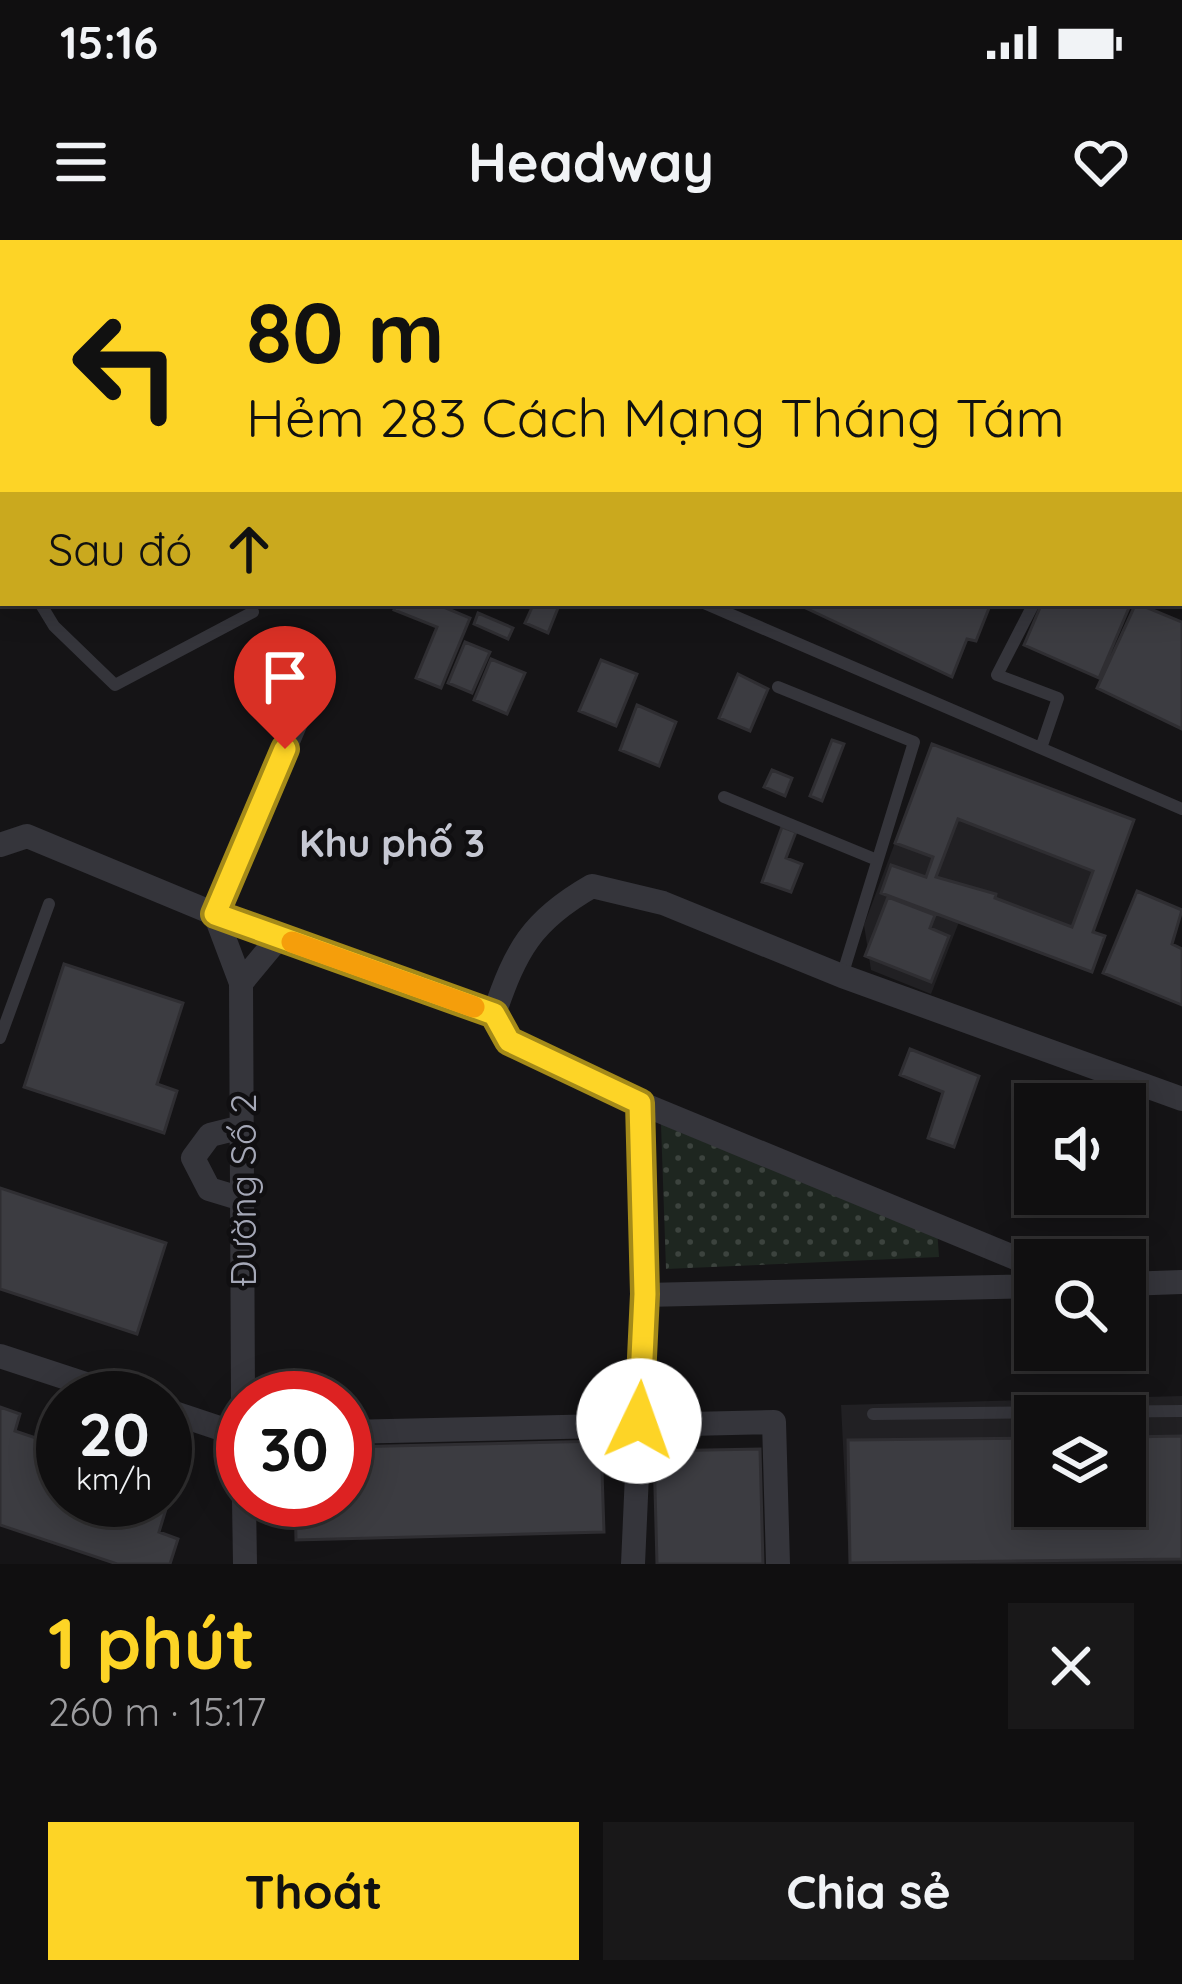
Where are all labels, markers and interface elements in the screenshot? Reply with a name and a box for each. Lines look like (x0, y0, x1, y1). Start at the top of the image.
text: 15:16 (60, 14, 158, 70)
text: Headway (468, 128, 714, 196)
icon: menu (48, 129, 114, 195)
icon: heart (1068, 129, 1134, 195)
text: 80 m (246, 279, 445, 384)
icon: left (48, 288, 204, 444)
text: Hẻm 283 Cách Mạng Tháng Tám (246, 383, 1065, 451)
icon: ahead (216, 516, 282, 582)
text: Sau đó (48, 521, 192, 577)
pin (234, 626, 336, 749)
icon: arrive (252, 644, 318, 710)
district label: Khu phố 3 (299, 818, 485, 867)
map controls (1014, 1083, 1146, 1527)
button: sound (1014, 1083, 1146, 1215)
street label: Đường Số 2 (220, 1094, 265, 1286)
button: search (1014, 1239, 1146, 1371)
position arrow (576, 1358, 702, 1484)
speed limit sign: 30 (216, 1371, 372, 1527)
button: layers (1014, 1395, 1146, 1527)
text: 20 (79, 1396, 149, 1471)
text: km/h (76, 1460, 152, 1498)
text: 1 phút (48, 1597, 255, 1687)
button: close (1008, 1603, 1134, 1729)
text: 260 m · 15:17 (48, 1687, 266, 1736)
button: Thoát (48, 1822, 579, 1960)
button: Chia sẻ (603, 1822, 1134, 1960)

